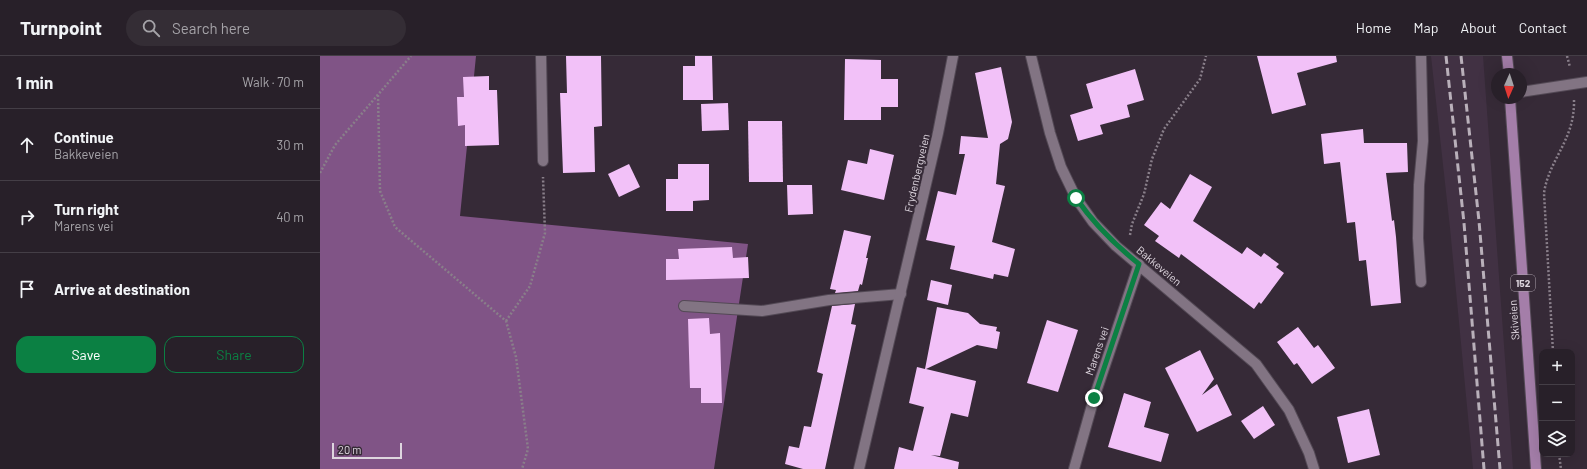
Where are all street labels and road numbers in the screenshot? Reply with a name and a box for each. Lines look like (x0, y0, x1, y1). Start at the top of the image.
street label: Frydenbergveien (901, 132, 932, 213)
street label: Bakkeveien (1134, 243, 1184, 288)
road number: 152 (1511, 275, 1535, 291)
street label: Skiveien (1506, 299, 1521, 341)
street label: Marens vei (1082, 325, 1111, 377)

